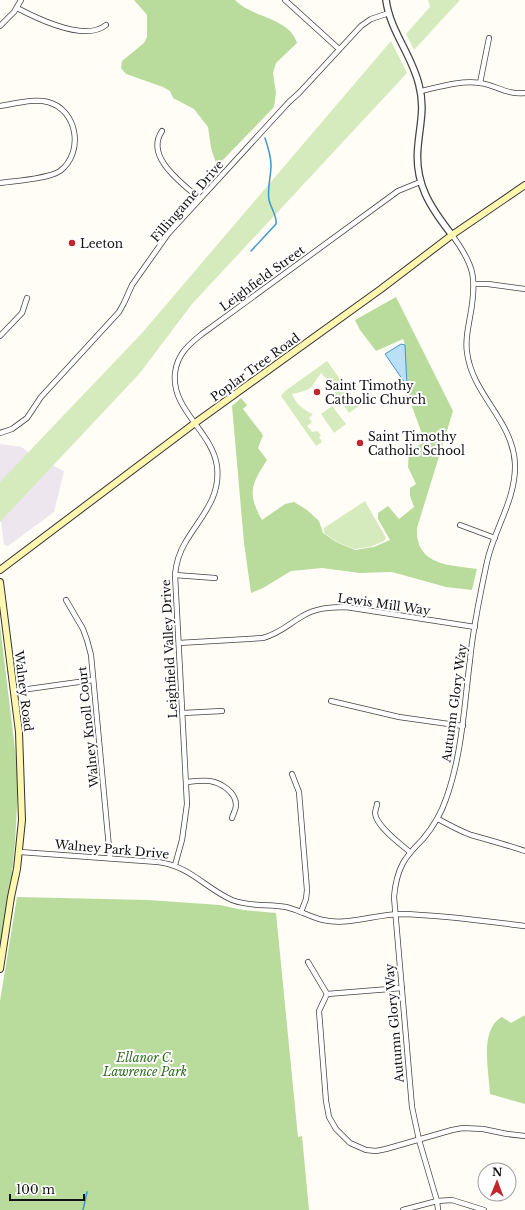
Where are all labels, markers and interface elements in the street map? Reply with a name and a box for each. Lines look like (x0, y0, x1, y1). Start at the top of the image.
street label: Fillingame Drive (147, 157, 227, 245)
place label: Leeton (80, 236, 123, 251)
marker: Leeton (67, 238, 77, 248)
street label: Leighfield Street (217, 242, 308, 314)
street label: Poplar Tree Road (208, 330, 302, 404)
place label: Saint Timothy Catholic Church (325, 378, 426, 407)
marker: Saint Timothy Catholic Church (312, 387, 322, 397)
place label: Saint Timothy Catholic School (368, 429, 465, 458)
marker: Saint Timothy Catholic School (355, 438, 365, 448)
street label: Leighfield Valley Drive (158, 579, 180, 719)
street label: Lewis Mill Way (337, 590, 432, 618)
street label: Autumn Glory Way (438, 642, 470, 764)
street label: Walney Road (11, 649, 36, 732)
street label: Walney Knoll Court (74, 665, 102, 789)
street label: Walney Park Drive (53, 836, 170, 861)
street label: Autumn Glory Way (381, 962, 407, 1084)
park label: Ellanor C. Lawrence Park (102, 1050, 187, 1079)
north arrow (477, 1162, 517, 1202)
text: N (492, 1165, 503, 1179)
scale bar (10, 1176, 84, 1202)
text: 100 m (16, 1182, 55, 1197)

